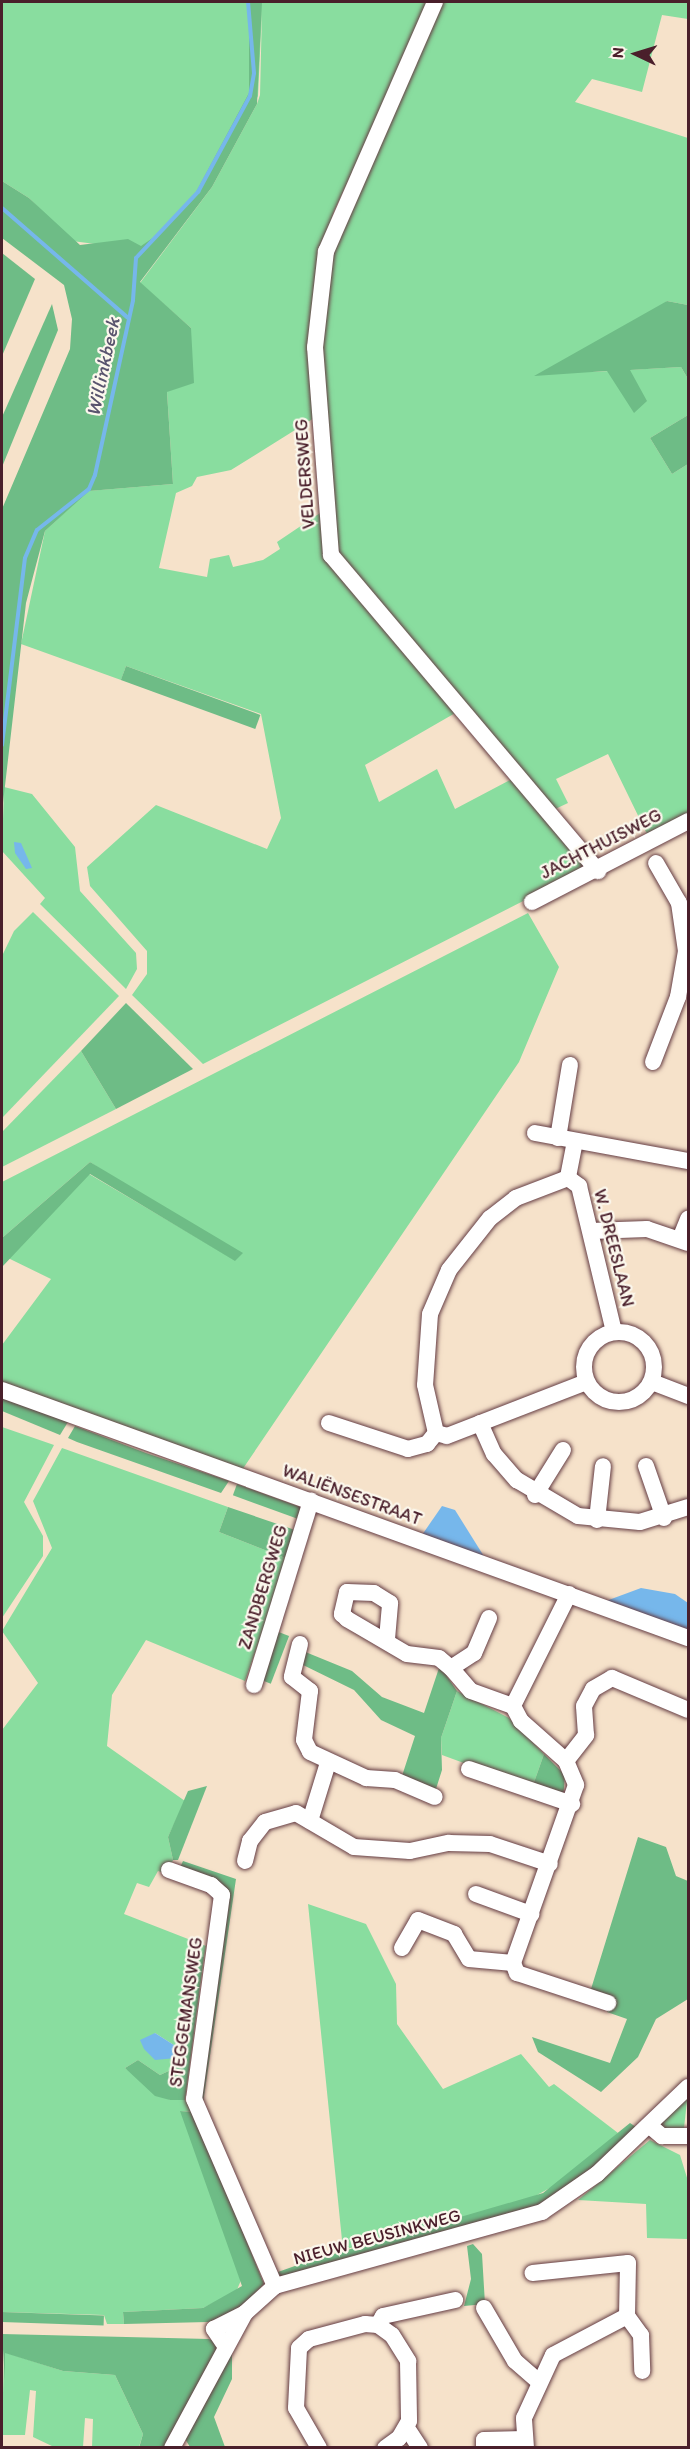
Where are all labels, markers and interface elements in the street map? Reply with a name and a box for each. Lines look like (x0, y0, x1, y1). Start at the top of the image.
north arrow (606, 24, 666, 84)
text: N (608, 47, 627, 59)
water label: Willinkbeek (81, 315, 125, 419)
street label: VELDERSWEG (290, 418, 320, 530)
street label: JACHTHUISWEG (537, 804, 665, 884)
street label: W. DREESLAAN (589, 1187, 639, 1309)
street label: WALIËNSESTRAAT (279, 1460, 425, 1530)
street label: ZANDBERGWEG (234, 1522, 292, 1652)
street label: STEGGEMANSWEG (165, 1936, 207, 2088)
street label: NIEUW BEUSINKWEG (291, 2204, 463, 2270)

